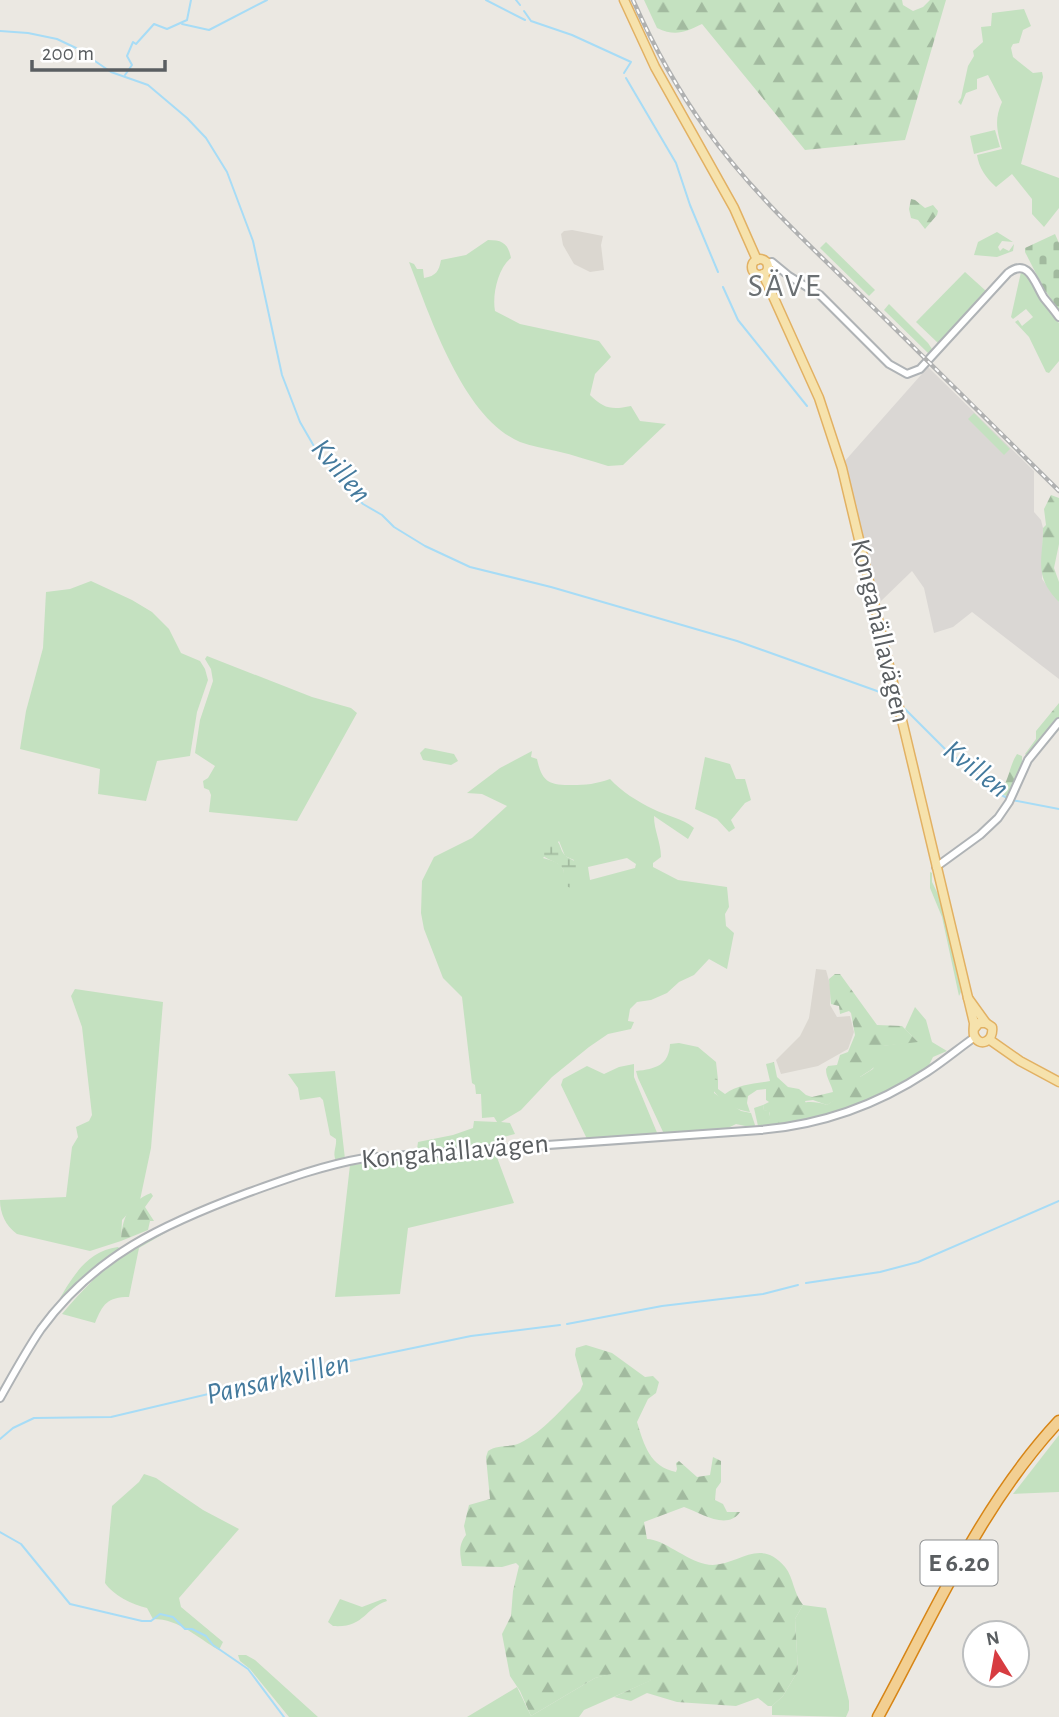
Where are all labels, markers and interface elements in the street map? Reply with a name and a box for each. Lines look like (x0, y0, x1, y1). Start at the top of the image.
scale bar (32, 28, 164, 72)
text: 200 m (42, 43, 94, 64)
district label: SÄVE (748, 269, 822, 302)
water label: Kvillen (305, 433, 377, 509)
street label: Kongahällavägen (845, 536, 915, 726)
water label: Kvillen (938, 734, 1014, 804)
street label: Kongahällavägen (360, 1130, 550, 1174)
water label: Pansarkvillen (203, 1348, 353, 1410)
road number: E 6.20 (920, 1540, 998, 1586)
north arrow (961, 1619, 1031, 1689)
text: N (985, 1628, 1001, 1649)

